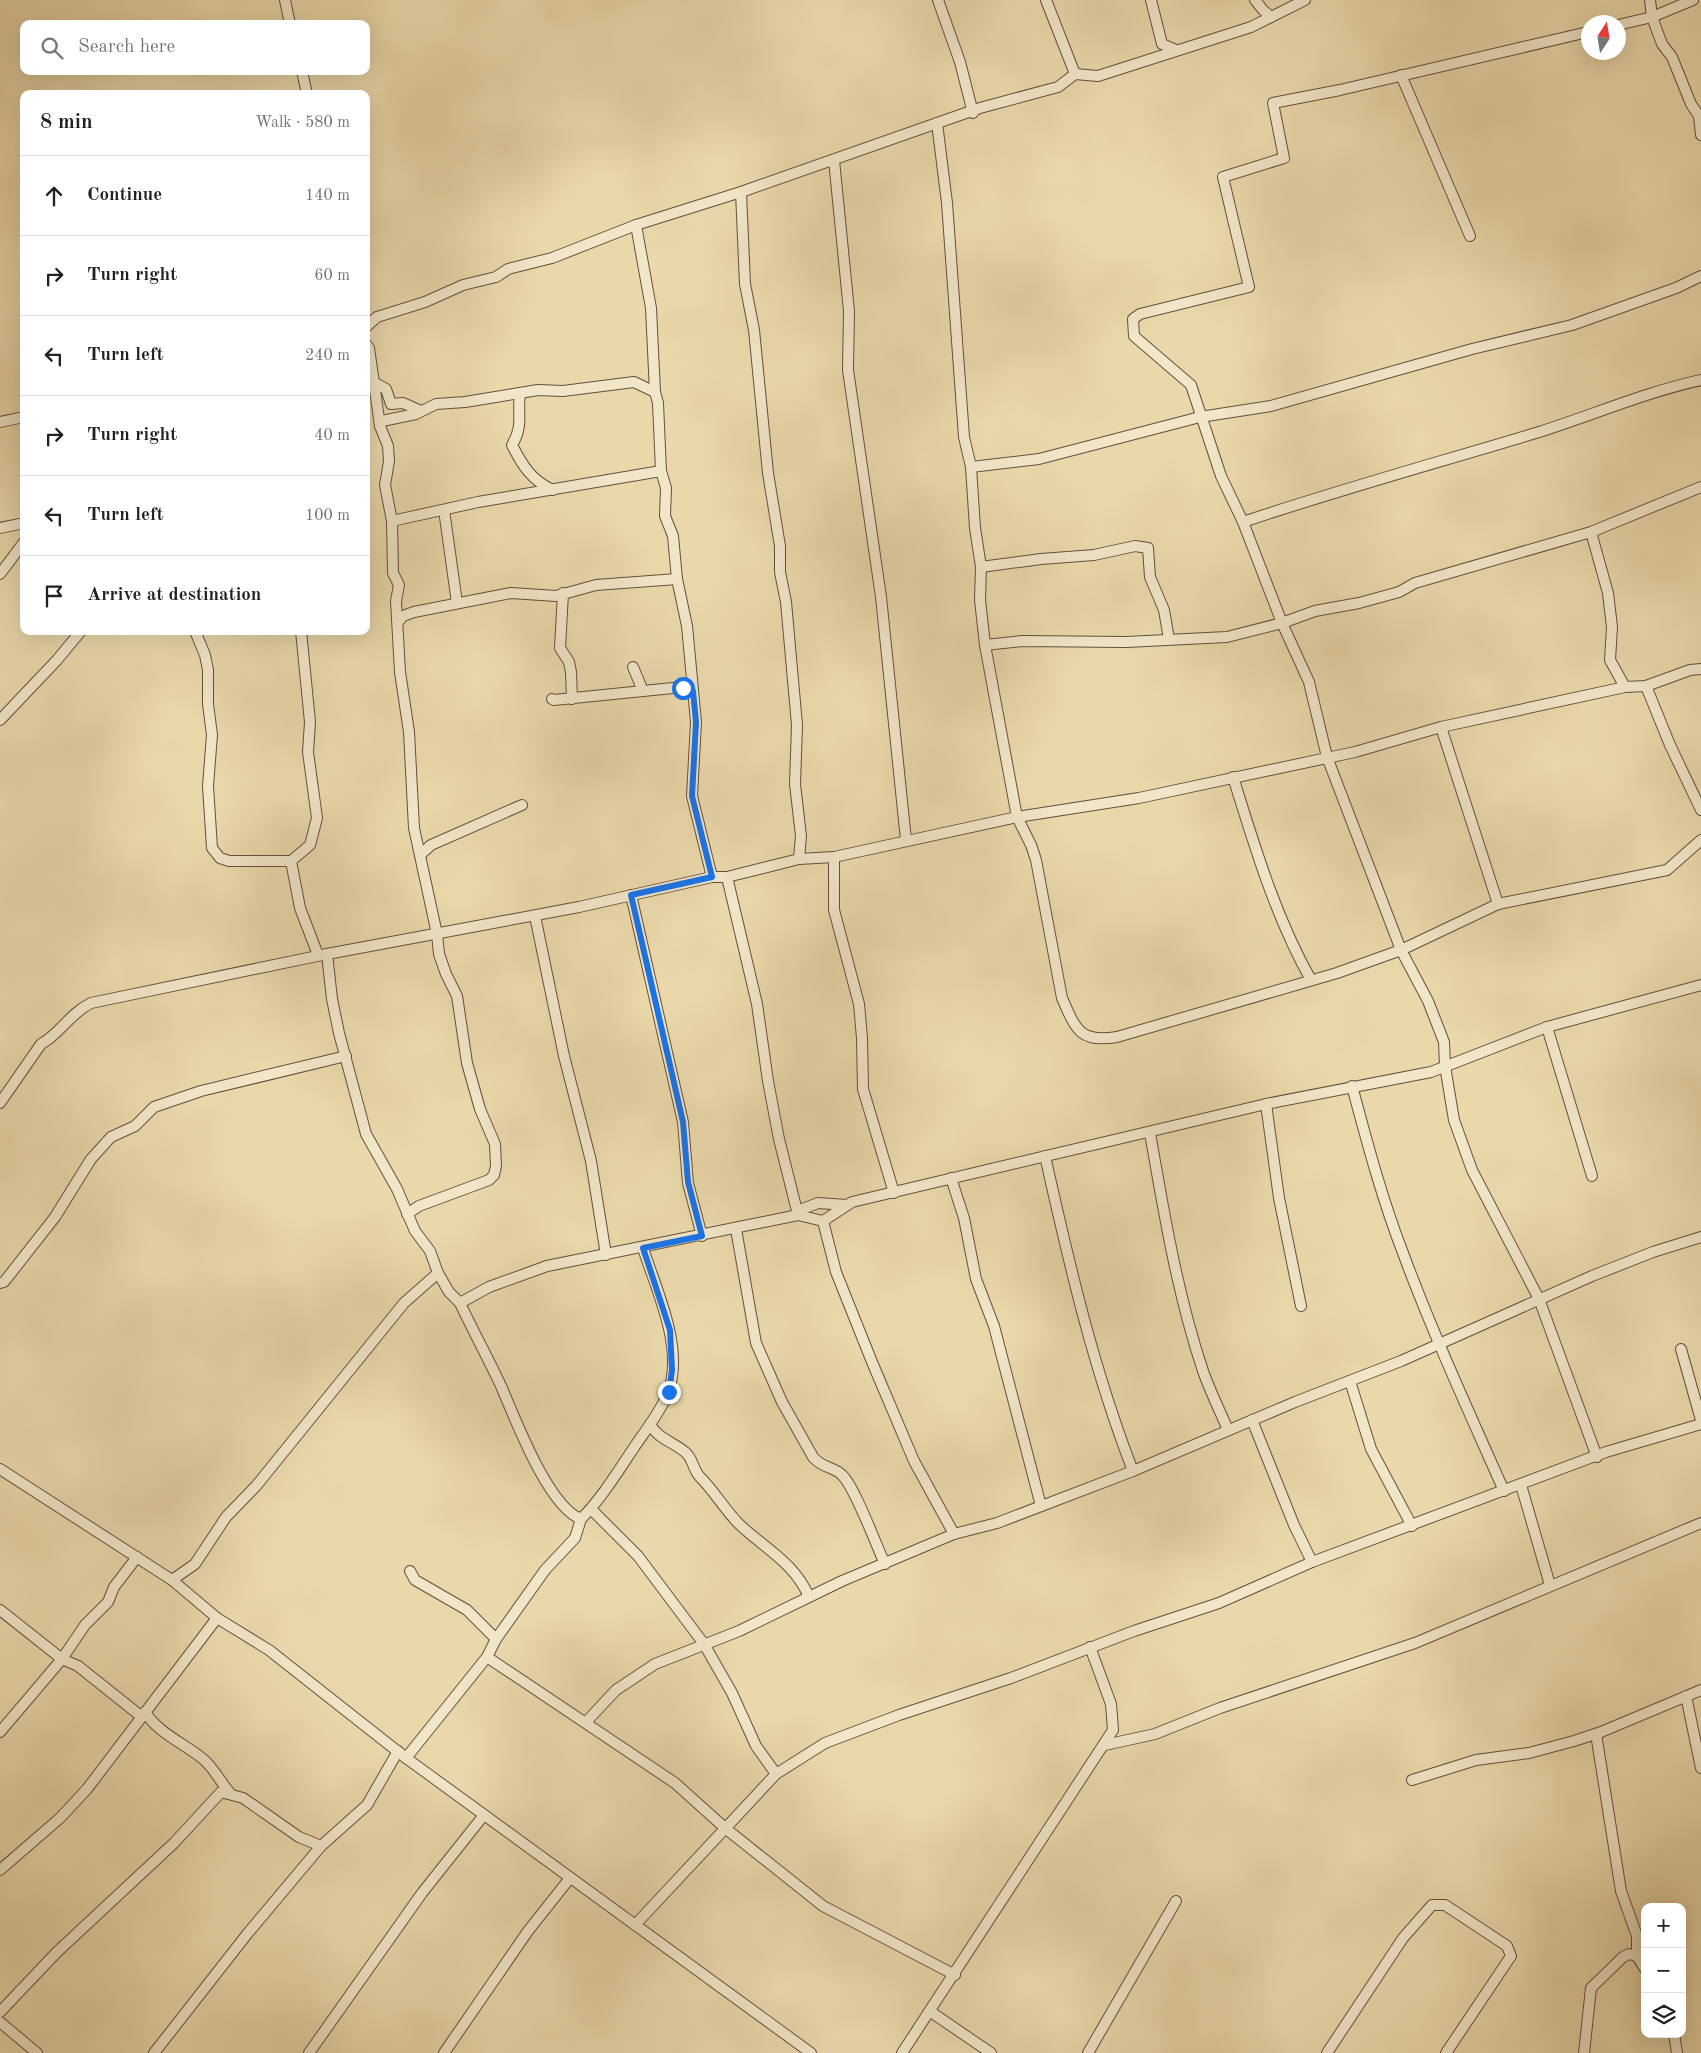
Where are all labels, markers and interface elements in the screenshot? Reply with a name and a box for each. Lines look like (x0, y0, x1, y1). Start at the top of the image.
north arrow (1581, 15, 1626, 60)
search box (20, 20, 370, 75)
icon: search (38, 34, 66, 62)
text: Search here (78, 38, 175, 57)
text: 8 min (40, 112, 93, 133)
text: Walk · 580 m (255, 115, 350, 131)
icon: ahead (40, 182, 68, 210)
text: Continue (87, 186, 162, 205)
text: 140 m (305, 188, 350, 204)
icon: right (40, 262, 68, 290)
text: Turn right (87, 266, 177, 285)
text: 60 m (314, 268, 350, 284)
icon: left (40, 342, 68, 370)
text: Turn left (87, 346, 164, 365)
text: 240 m (305, 348, 350, 364)
icon: right (40, 422, 68, 450)
text: Turn right (87, 426, 177, 445)
text: 40 m (314, 428, 350, 444)
icon: left (40, 502, 68, 530)
text: Turn left (87, 506, 164, 525)
text: 100 m (305, 508, 350, 524)
icon: arrive (40, 582, 68, 610)
text: Arrive at destination (87, 586, 261, 605)
route start (672, 677, 695, 700)
route end (658, 1381, 681, 1404)
map controls (1641, 1903, 1686, 2038)
button: + (1641, 1903, 1686, 1948)
button: − (1641, 1948, 1686, 1993)
button: layers (1641, 1993, 1686, 2038)

